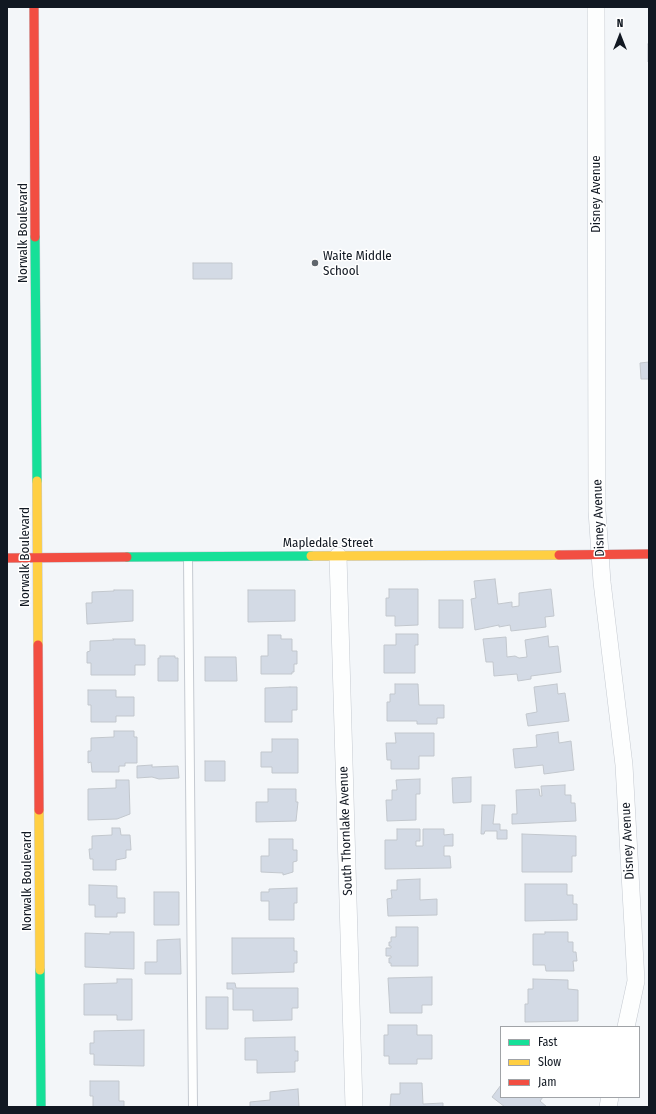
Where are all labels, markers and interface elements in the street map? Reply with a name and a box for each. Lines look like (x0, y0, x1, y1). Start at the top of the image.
north arrow (600, 16, 640, 56)
text: N (617, 17, 623, 30)
street label: Disney Avenue (588, 155, 604, 233)
street label: Norwalk Boulevard (15, 183, 31, 283)
place label: Waite Middle School (323, 248, 392, 279)
marker: Waite Middle School (310, 258, 320, 268)
street label: Disney Avenue (590, 479, 608, 557)
street label: Norwalk Boulevard (17, 507, 33, 607)
street label: Mapledale Street (283, 535, 373, 551)
street label: South Thornlake Avenue (336, 766, 356, 896)
street label: Disney Avenue (618, 802, 638, 880)
street label: Norwalk Boulevard (19, 831, 35, 931)
legend (500, 1026, 640, 1098)
text: Fast (538, 1035, 557, 1049)
text: Slow (538, 1055, 561, 1069)
text: Jam (538, 1075, 556, 1089)

